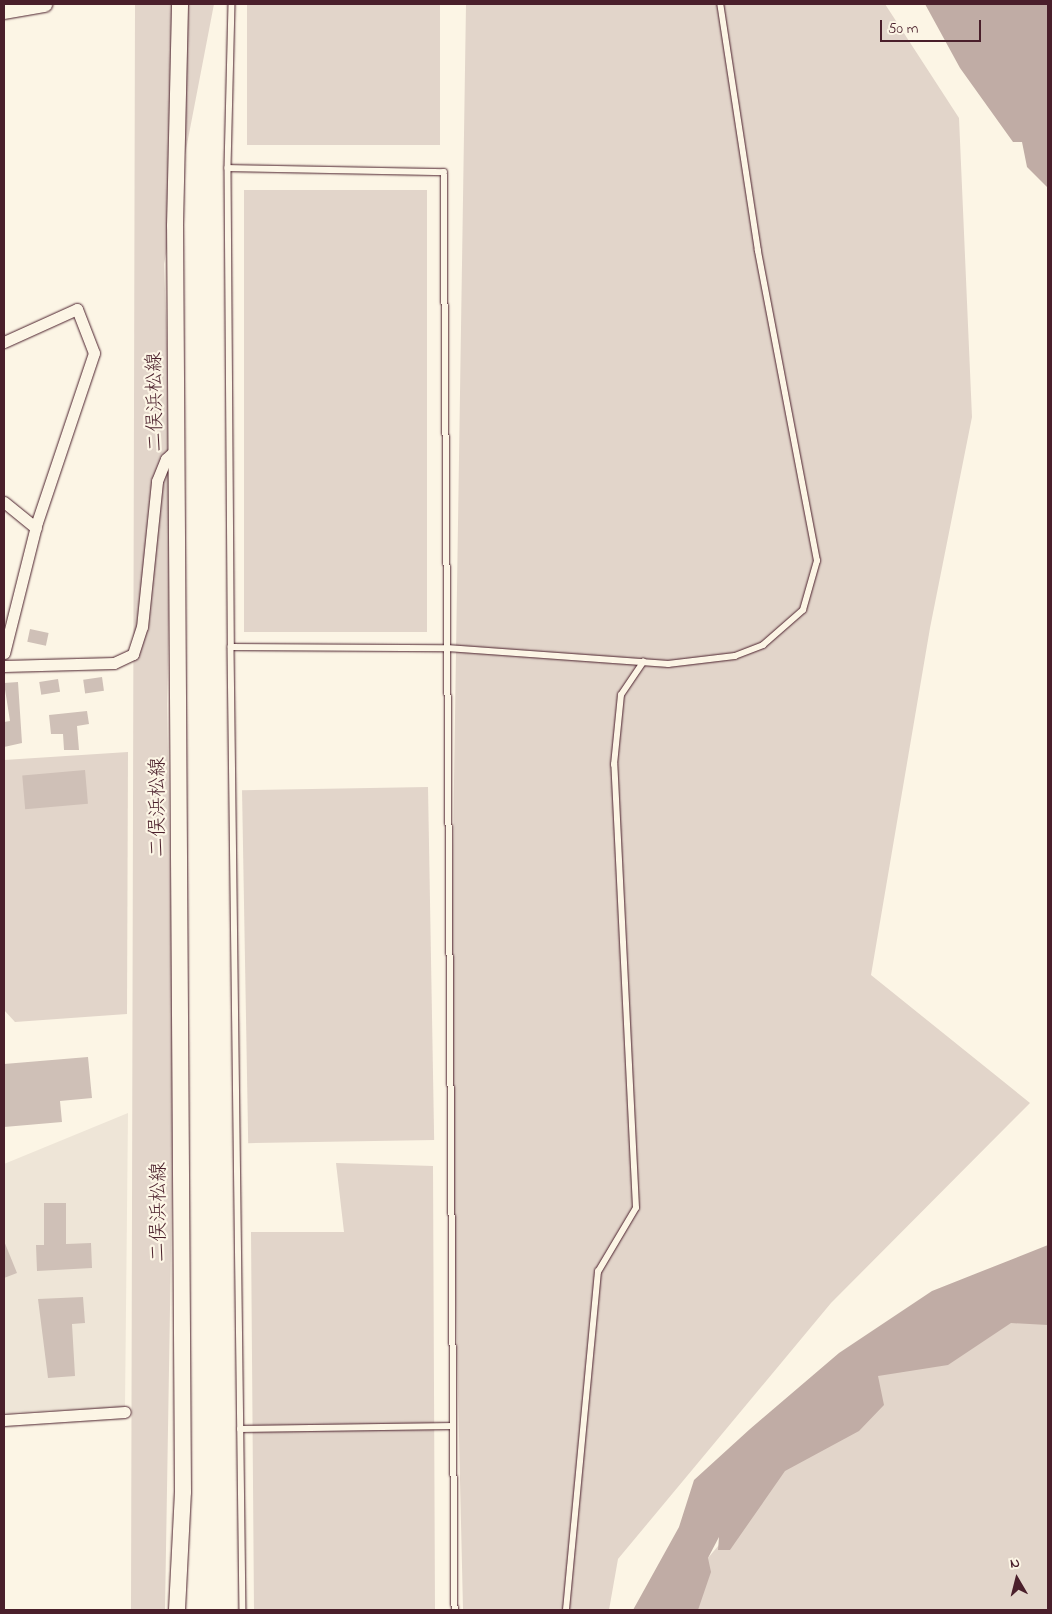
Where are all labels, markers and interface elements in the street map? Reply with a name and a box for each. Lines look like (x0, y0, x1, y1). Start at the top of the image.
scale bar (882, 10, 983, 42)
text: 50 m (888, 18, 918, 40)
street label: 二俣浜松線 (143, 352, 169, 452)
street label: 二俣浜松線 (146, 757, 170, 857)
street label: 二俣浜松線 (147, 1162, 171, 1262)
text: N (1009, 1553, 1021, 1575)
north arrow (992, 1554, 1042, 1604)

